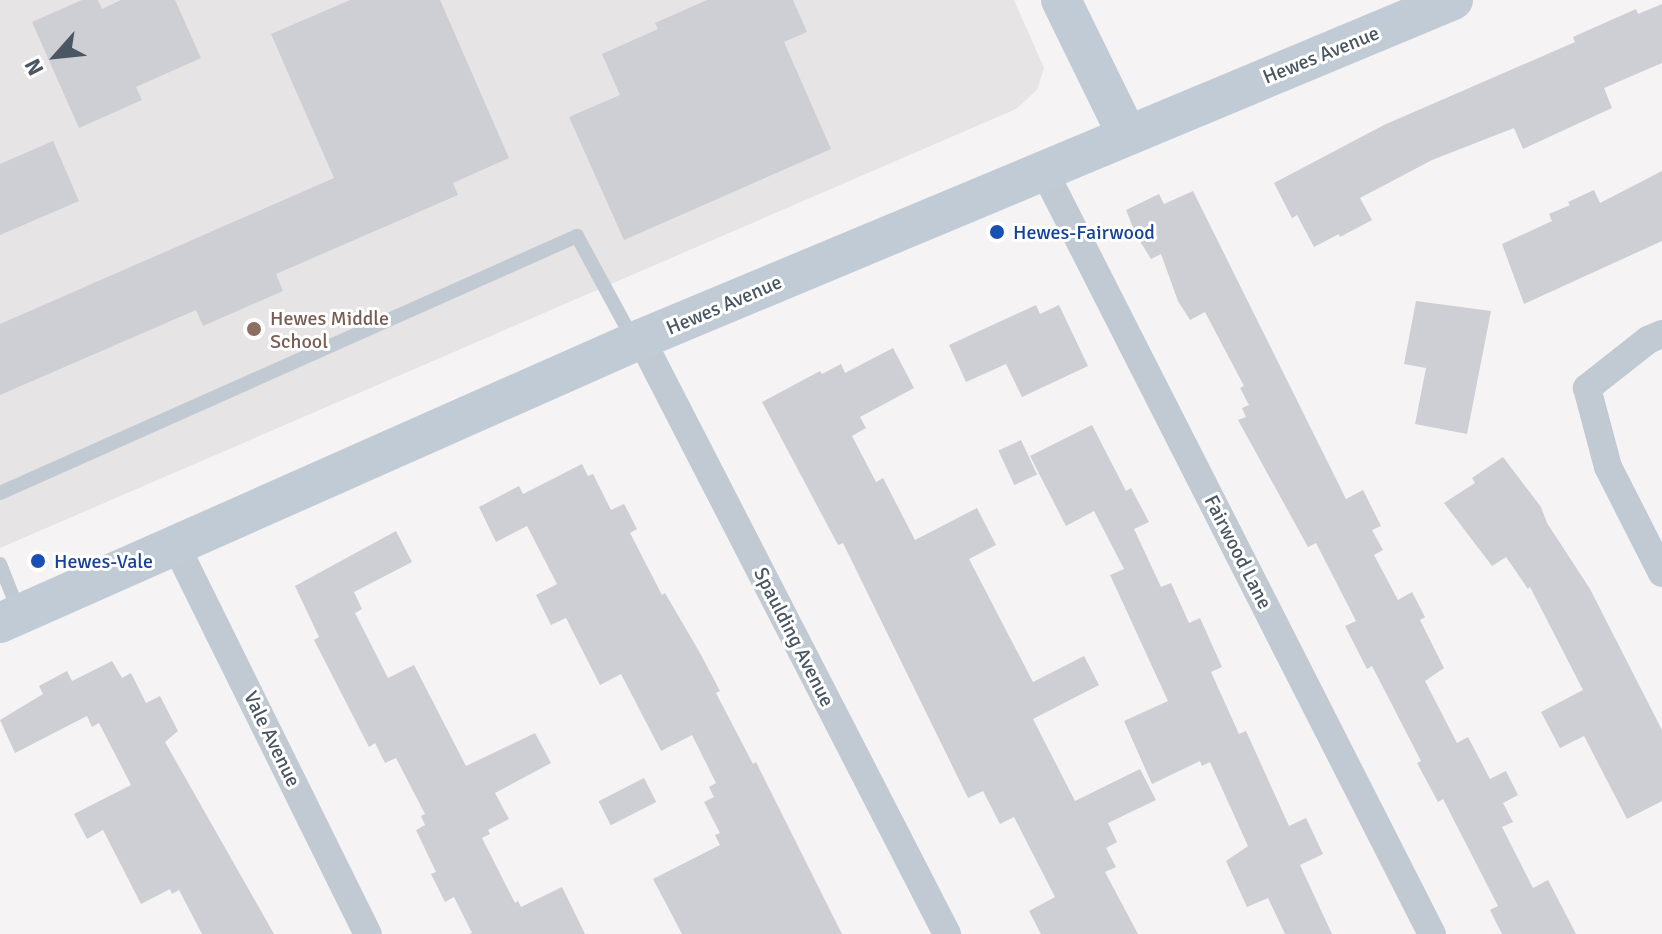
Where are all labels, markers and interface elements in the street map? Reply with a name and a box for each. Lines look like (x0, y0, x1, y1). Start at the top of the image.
north arrow (16, 16, 96, 96)
street label: Hewes Avenue (1259, 21, 1383, 89)
text: N (19, 54, 50, 80)
place label: Hewes-Fairwood (1013, 220, 1155, 244)
marker: Hewes-Fairwood (988, 223, 1006, 241)
street label: Hewes Avenue (663, 270, 785, 340)
place label: Hewes Middle School (270, 306, 389, 353)
marker: Hewes Middle School (245, 320, 263, 338)
street label: Fairwood Lane (1199, 491, 1277, 613)
place label: Hewes-Vale (54, 549, 153, 573)
marker: Hewes-Vale (29, 552, 47, 570)
street label: Spaulding Avenue (749, 563, 839, 711)
street label: Vale Avenue (239, 687, 305, 791)

